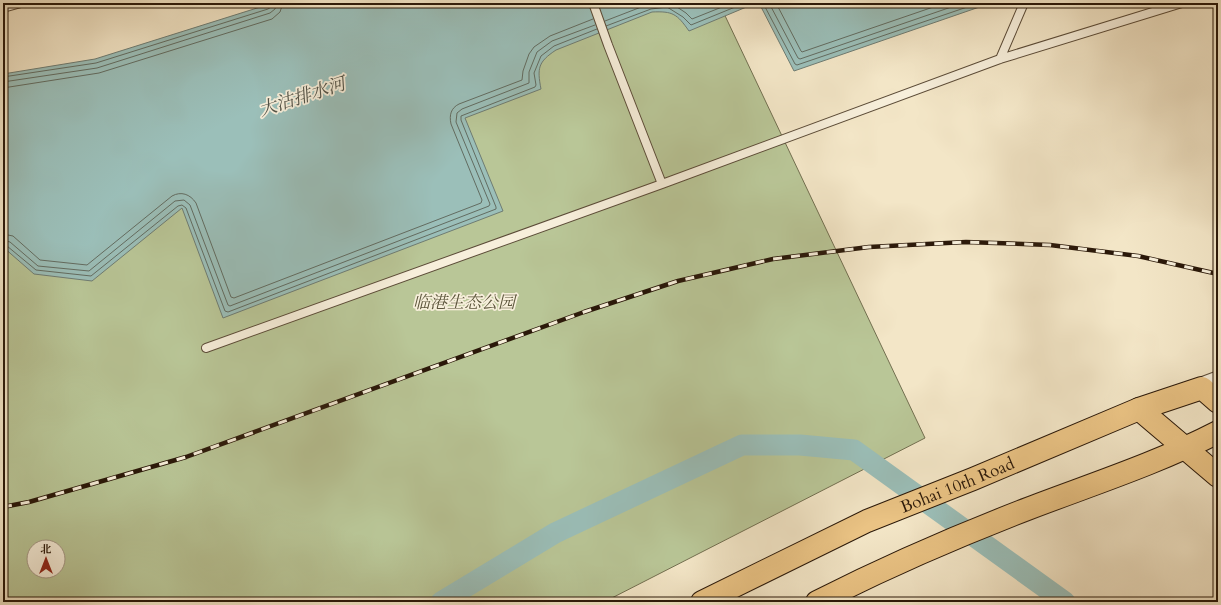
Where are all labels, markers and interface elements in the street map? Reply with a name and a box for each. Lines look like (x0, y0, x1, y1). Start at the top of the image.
water label: 大沽排水河 (255, 70, 352, 123)
park label: 临港生态公园 (413, 291, 518, 314)
street label: Bohai 10th Road (897, 451, 1018, 518)
north arrow (26, 539, 66, 579)
text: 北 (41, 542, 52, 557)

